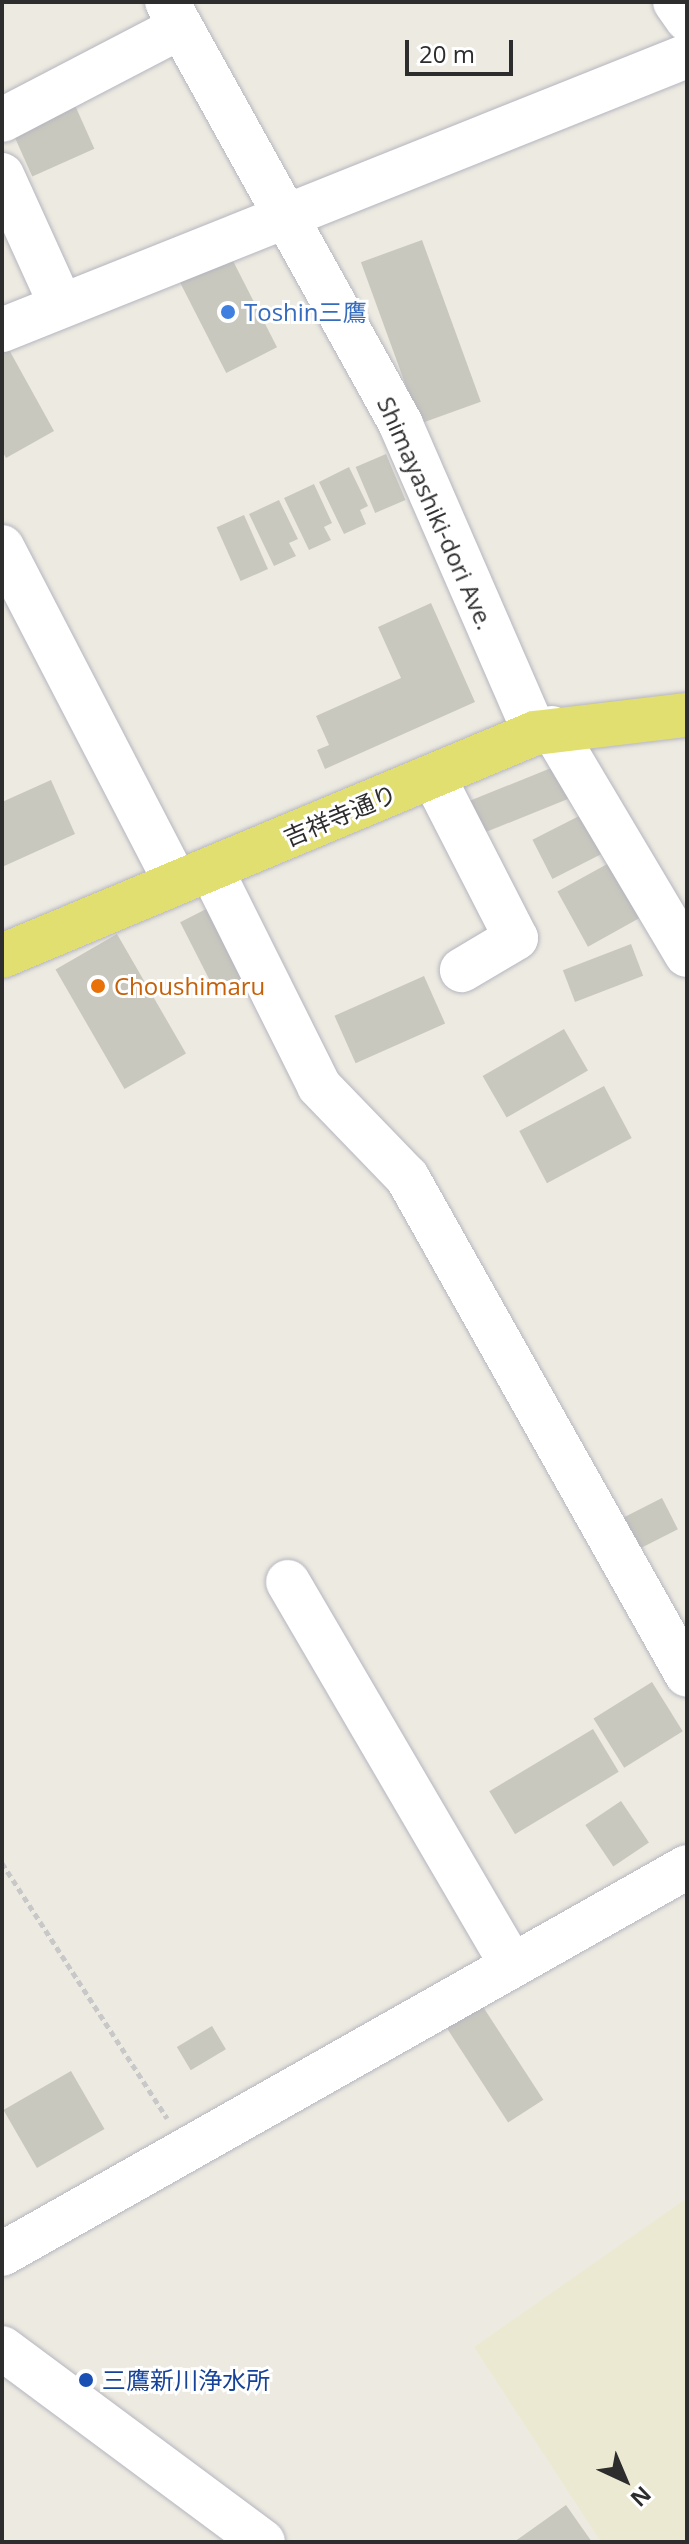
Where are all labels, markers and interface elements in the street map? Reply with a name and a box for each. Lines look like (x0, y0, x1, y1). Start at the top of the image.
scale bar (409, 24, 517, 74)
text: 20 m (419, 37, 475, 70)
place label: Toshin三鷹 (244, 298, 367, 326)
marker: Toshin三鷹 (219, 303, 237, 321)
street label: Shimayashiki-dori Ave. (372, 392, 500, 634)
street label: 吉祥寺通り (279, 778, 401, 852)
place label: Choushimaru (114, 972, 265, 1000)
marker: Choushimaru (89, 977, 107, 995)
place label: 三鷹新川浄水所 (102, 2366, 270, 2394)
marker: 三鷹新川浄水所 (77, 2371, 95, 2389)
north arrow (585, 2440, 665, 2520)
text: N (625, 2480, 659, 2514)

